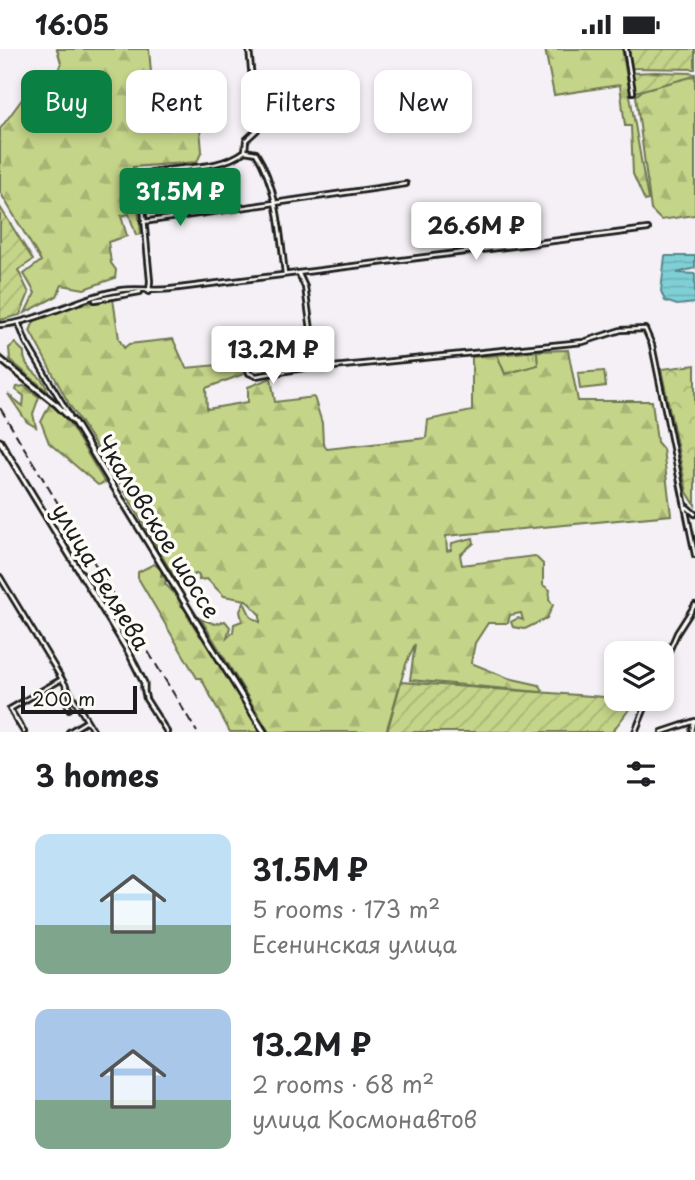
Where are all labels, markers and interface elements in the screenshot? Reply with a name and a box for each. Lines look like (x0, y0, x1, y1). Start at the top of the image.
text: 16:05 (35, 5, 109, 44)
chip: Buy (21, 70, 112, 133)
chip: Rent (126, 70, 227, 133)
chip: Filters (241, 70, 360, 133)
chip: New (374, 70, 472, 133)
pin: 31.5M ₽ (115, 169, 245, 228)
text: 31.5M ₽ (136, 173, 224, 208)
pin: 26.6M ₽ (411, 203, 541, 262)
text: 26.6M ₽ (427, 207, 525, 242)
pin: 13.2M ₽ (208, 327, 338, 386)
text: 13.2M ₽ (227, 331, 319, 366)
street label: Чкаловское шоссе (88, 427, 230, 625)
street label: улица Беляева (44, 496, 160, 657)
map controls (604, 641, 674, 711)
button: layers (604, 641, 674, 711)
scale bar (21, 683, 136, 715)
text: 200 m (32, 684, 95, 712)
text: 3 homes (35, 752, 159, 797)
icon: filters (622, 755, 660, 793)
text: 31.5M ₽ (252, 846, 368, 891)
icon: home (91, 862, 175, 946)
text: 5 rooms · 173 m² (252, 891, 440, 926)
text: Есенинская улица (252, 926, 457, 961)
text: 13.2M ₽ (252, 1021, 371, 1066)
icon: home (91, 1037, 175, 1121)
text: 2 rooms · 68 m² (252, 1066, 434, 1101)
text: улица Космонавтов (252, 1101, 477, 1136)

